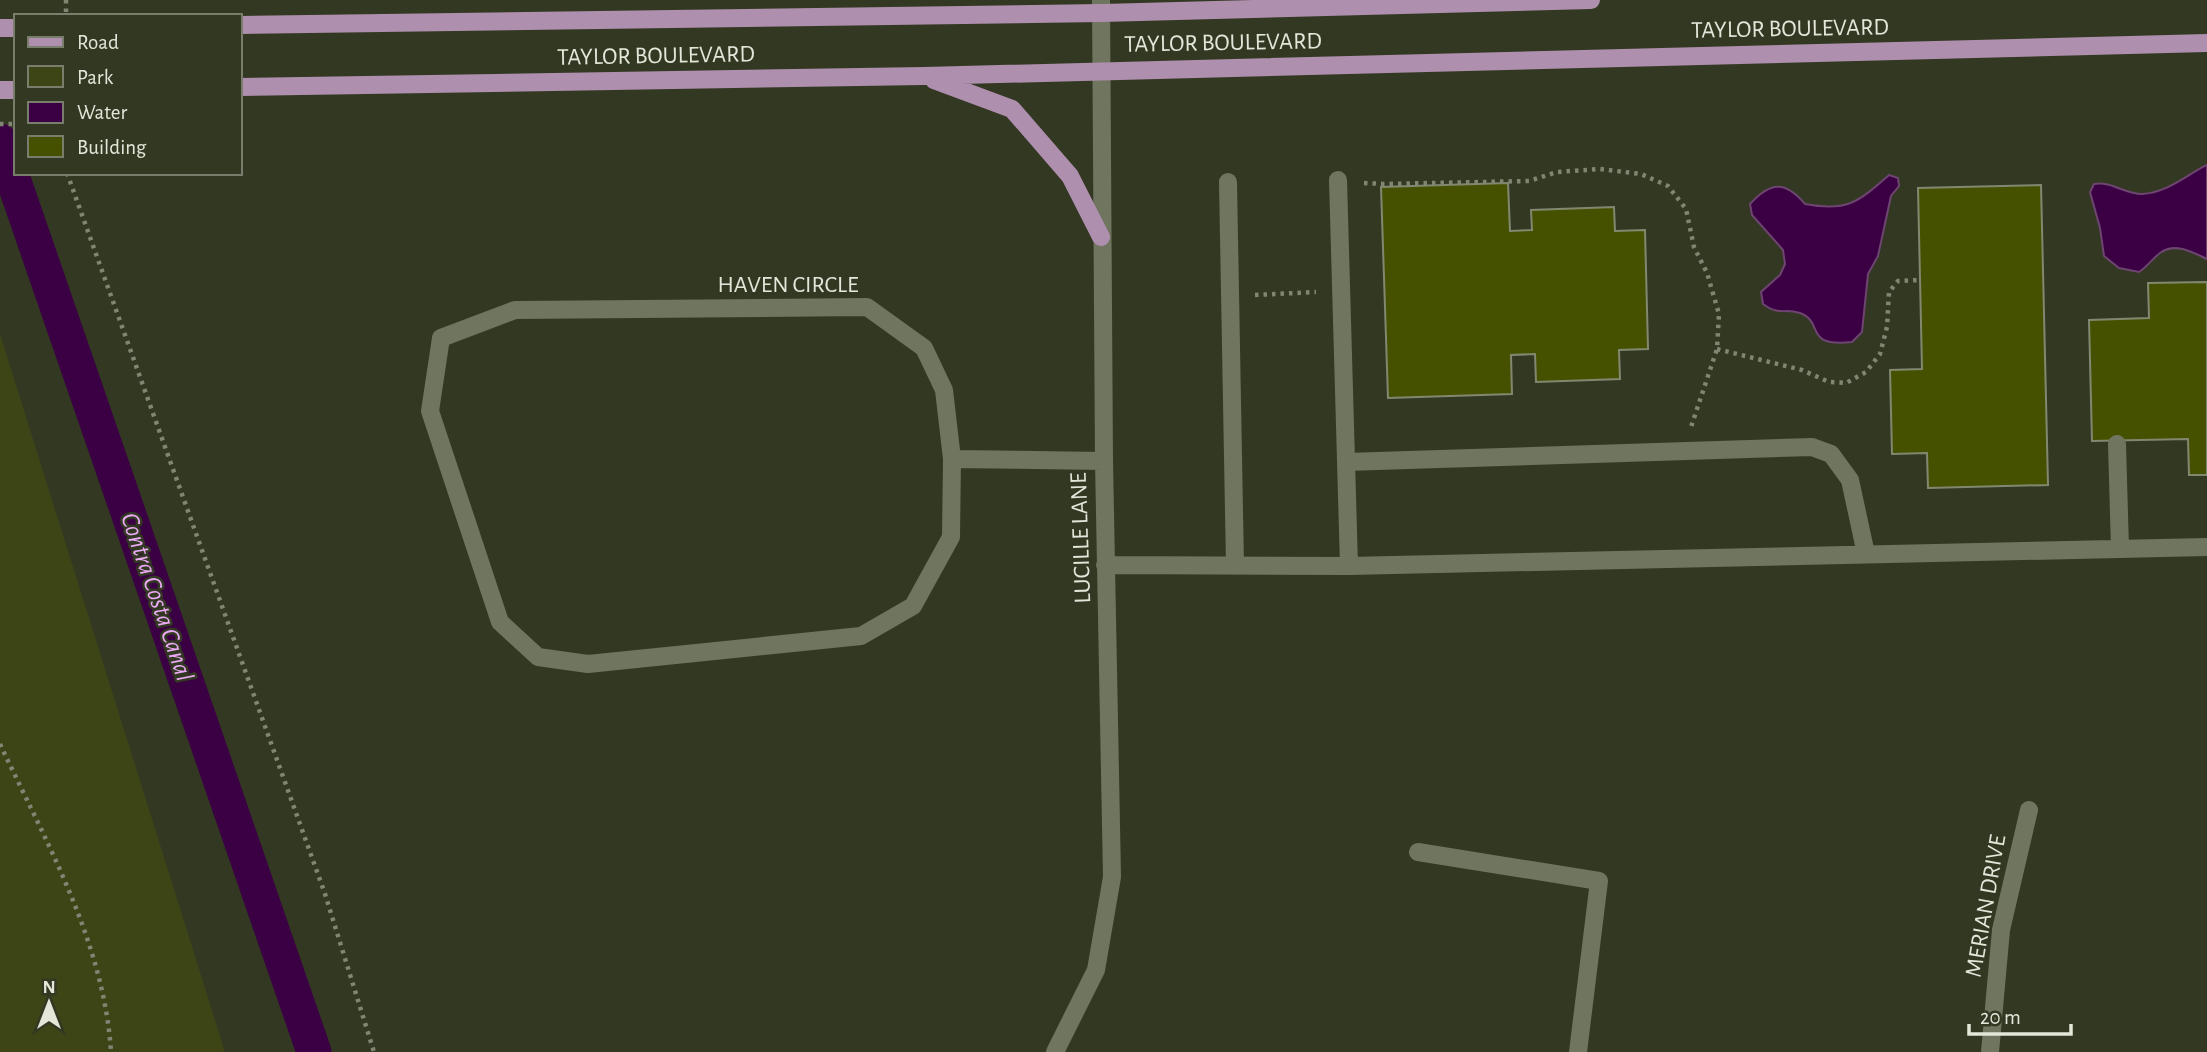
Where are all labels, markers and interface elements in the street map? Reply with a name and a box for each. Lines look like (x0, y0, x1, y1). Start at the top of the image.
legend (14, 14, 242, 175)
street label: TAYLOR BOULEVARD (1691, 15, 1889, 43)
street label: TAYLOR BOULEVARD (1124, 29, 1322, 57)
text: Road (77, 32, 119, 53)
street label: TAYLOR BOULEVARD (557, 42, 755, 70)
text: Park (77, 67, 114, 88)
text: Water (77, 102, 127, 123)
text: Building (77, 137, 147, 158)
street label: HAVEN CIRCLE (717, 273, 859, 297)
street label: LUCILLE LANE (1067, 472, 1095, 604)
water label: Contra Costa Canal (116, 509, 198, 685)
street label: MERIAN DRIVE (1962, 832, 2010, 979)
north arrow (14, 968, 84, 1038)
text: N (42, 978, 56, 997)
scale bar (1969, 992, 2070, 1036)
text: 20 m (1980, 1007, 2021, 1028)

